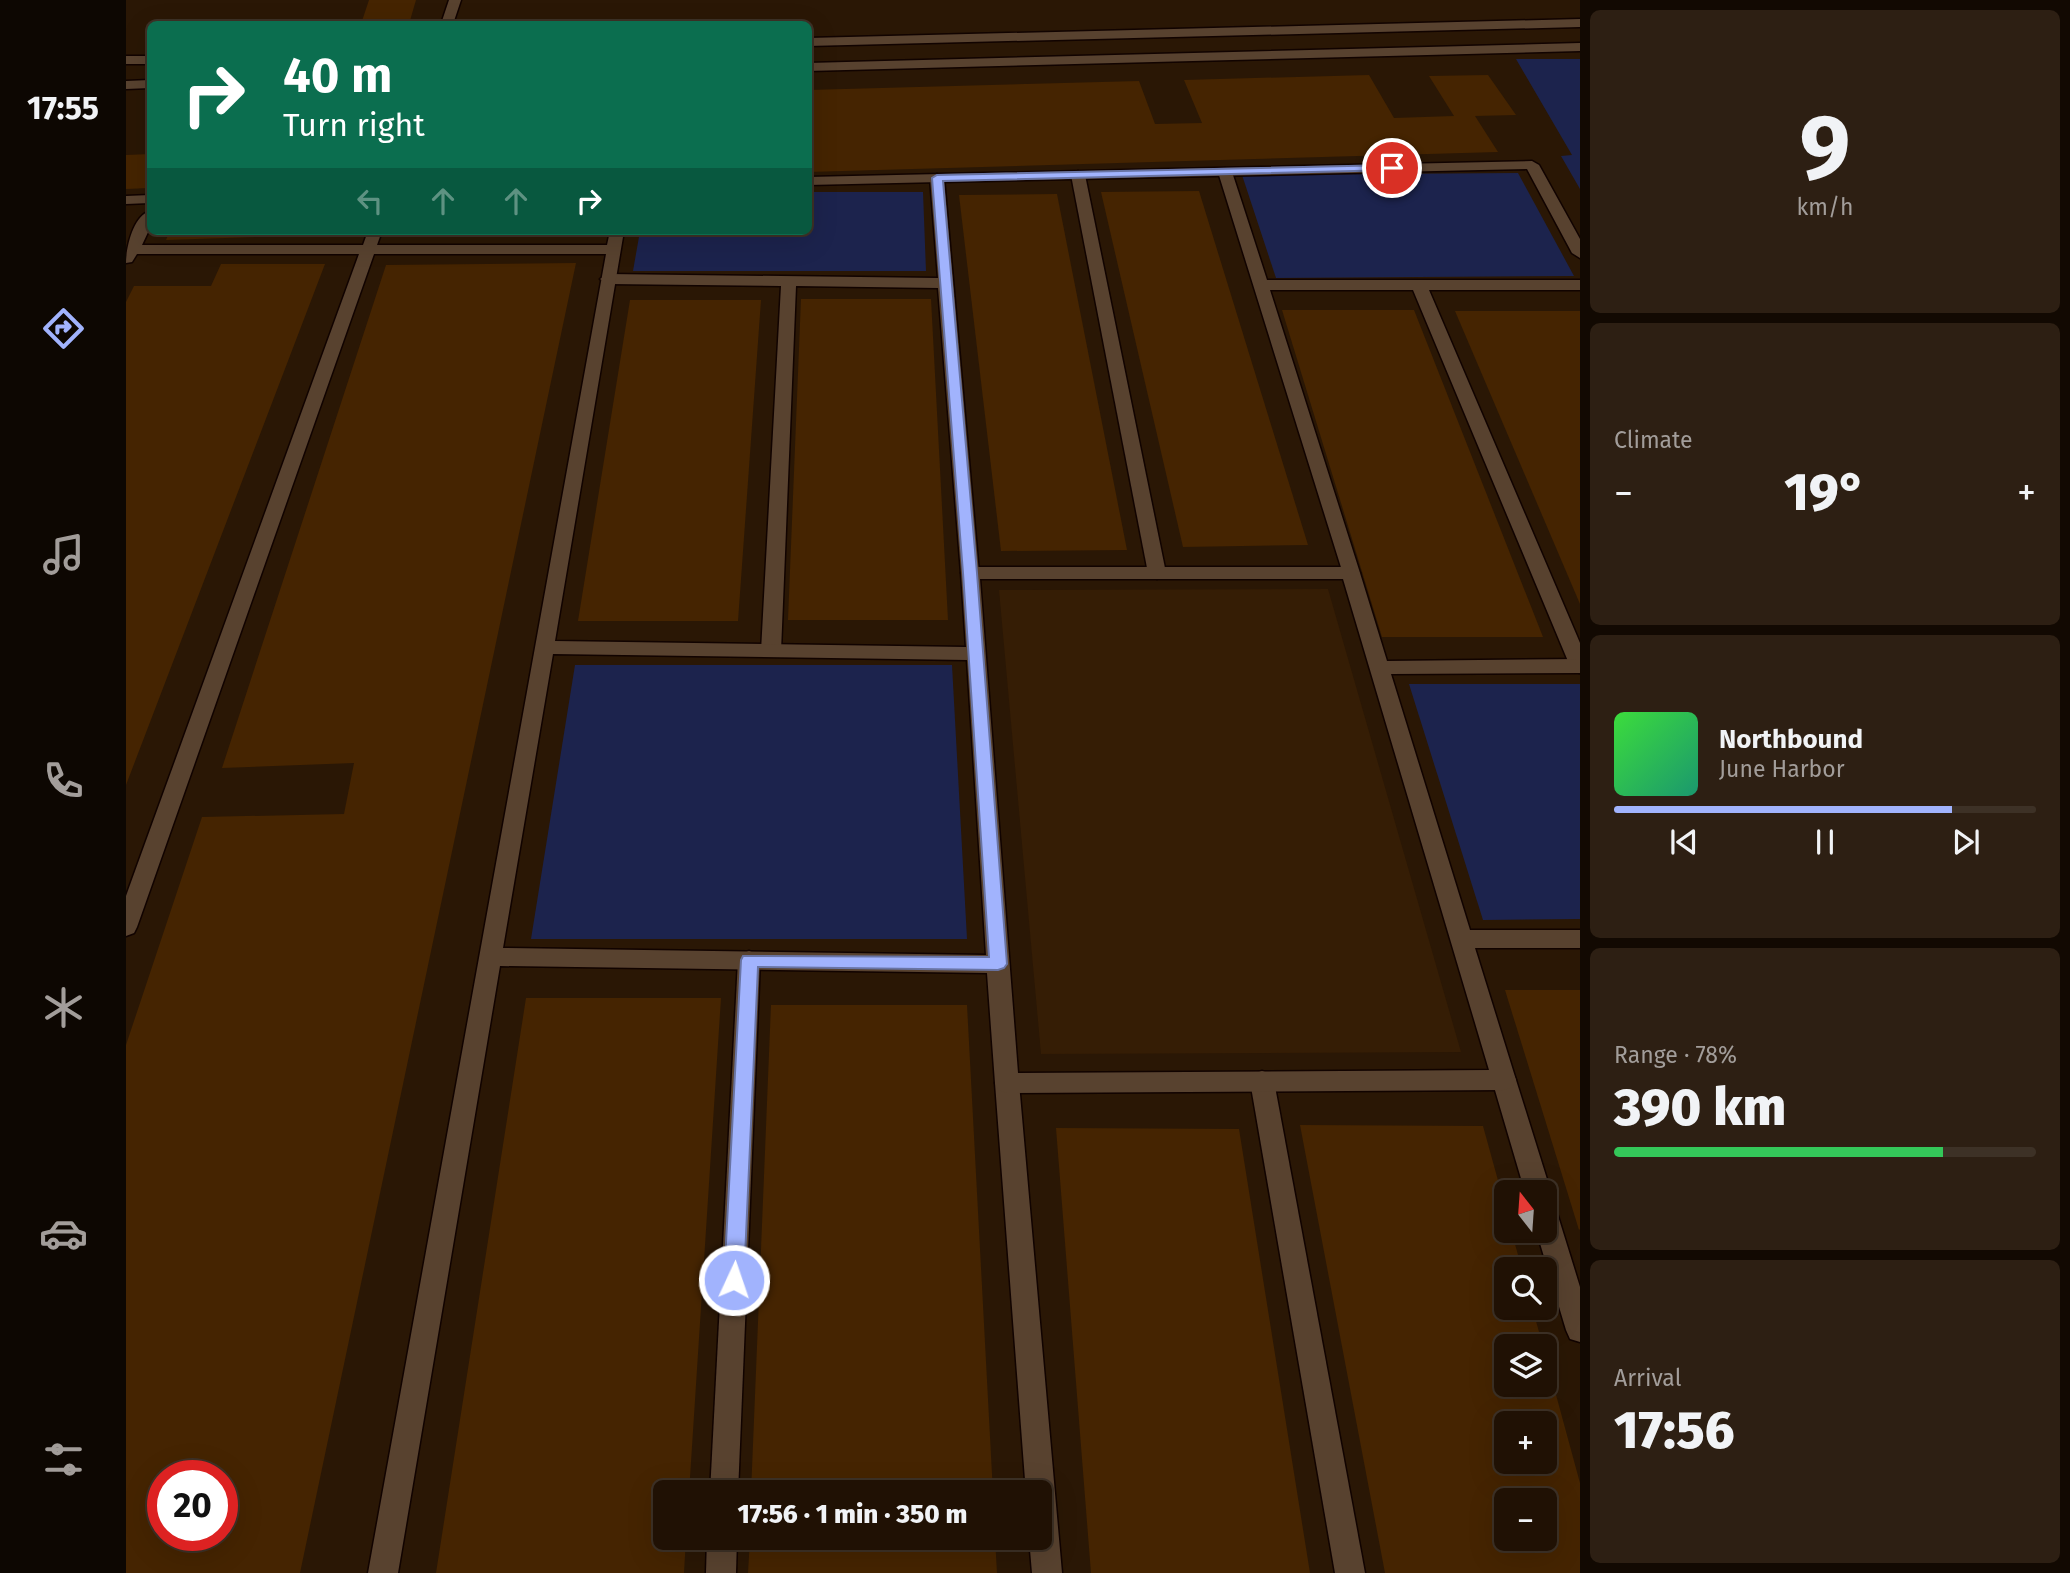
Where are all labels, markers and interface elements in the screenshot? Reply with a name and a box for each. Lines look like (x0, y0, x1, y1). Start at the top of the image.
text: 40 m (283, 46, 392, 105)
icon: right (168, 49, 259, 140)
text: 17:55 (27, 89, 99, 127)
text: 9 (1800, 93, 1850, 202)
text: Turn right (283, 106, 425, 144)
pin (1362, 138, 1422, 198)
icon: arrive (1373, 149, 1411, 187)
icon: left (351, 182, 389, 220)
icon: ahead (424, 182, 462, 220)
icon: ahead (497, 182, 535, 220)
icon: right (570, 182, 608, 220)
text: km/h (1797, 193, 1853, 221)
icon: directions (39, 304, 88, 353)
text: Climate (1614, 426, 1693, 454)
text: 19° (1784, 461, 1866, 524)
text: − (1614, 470, 1633, 516)
text: + (2017, 470, 2036, 516)
icon: music (39, 530, 88, 579)
text: Northbound (1719, 724, 1863, 755)
text: June Harbor (1719, 755, 1845, 783)
icon: phone (39, 756, 88, 805)
icon: previous (1665, 823, 1703, 861)
icon: pause (1806, 823, 1844, 861)
icon: next (1947, 823, 1985, 861)
icon: climate (39, 983, 88, 1032)
text: Range · 78% (1614, 1041, 1737, 1069)
text: 390 km (1614, 1076, 1786, 1139)
north arrow (1494, 1180, 1558, 1242)
map controls (1494, 1180, 1557, 1551)
icon: car (39, 1209, 88, 1258)
position arrow (697, 1243, 771, 1317)
button: search (1494, 1257, 1557, 1320)
button: layers (1494, 1334, 1557, 1397)
text: Arrival (1614, 1364, 1681, 1392)
text: 17:56 (1614, 1399, 1734, 1462)
button: + (1494, 1411, 1557, 1474)
icon: filters (39, 1435, 88, 1484)
speed limit sign: 20 (147, 1460, 238, 1551)
button: − (1494, 1488, 1557, 1551)
text: 17:56 · 1 min · 350 m (738, 1499, 967, 1530)

